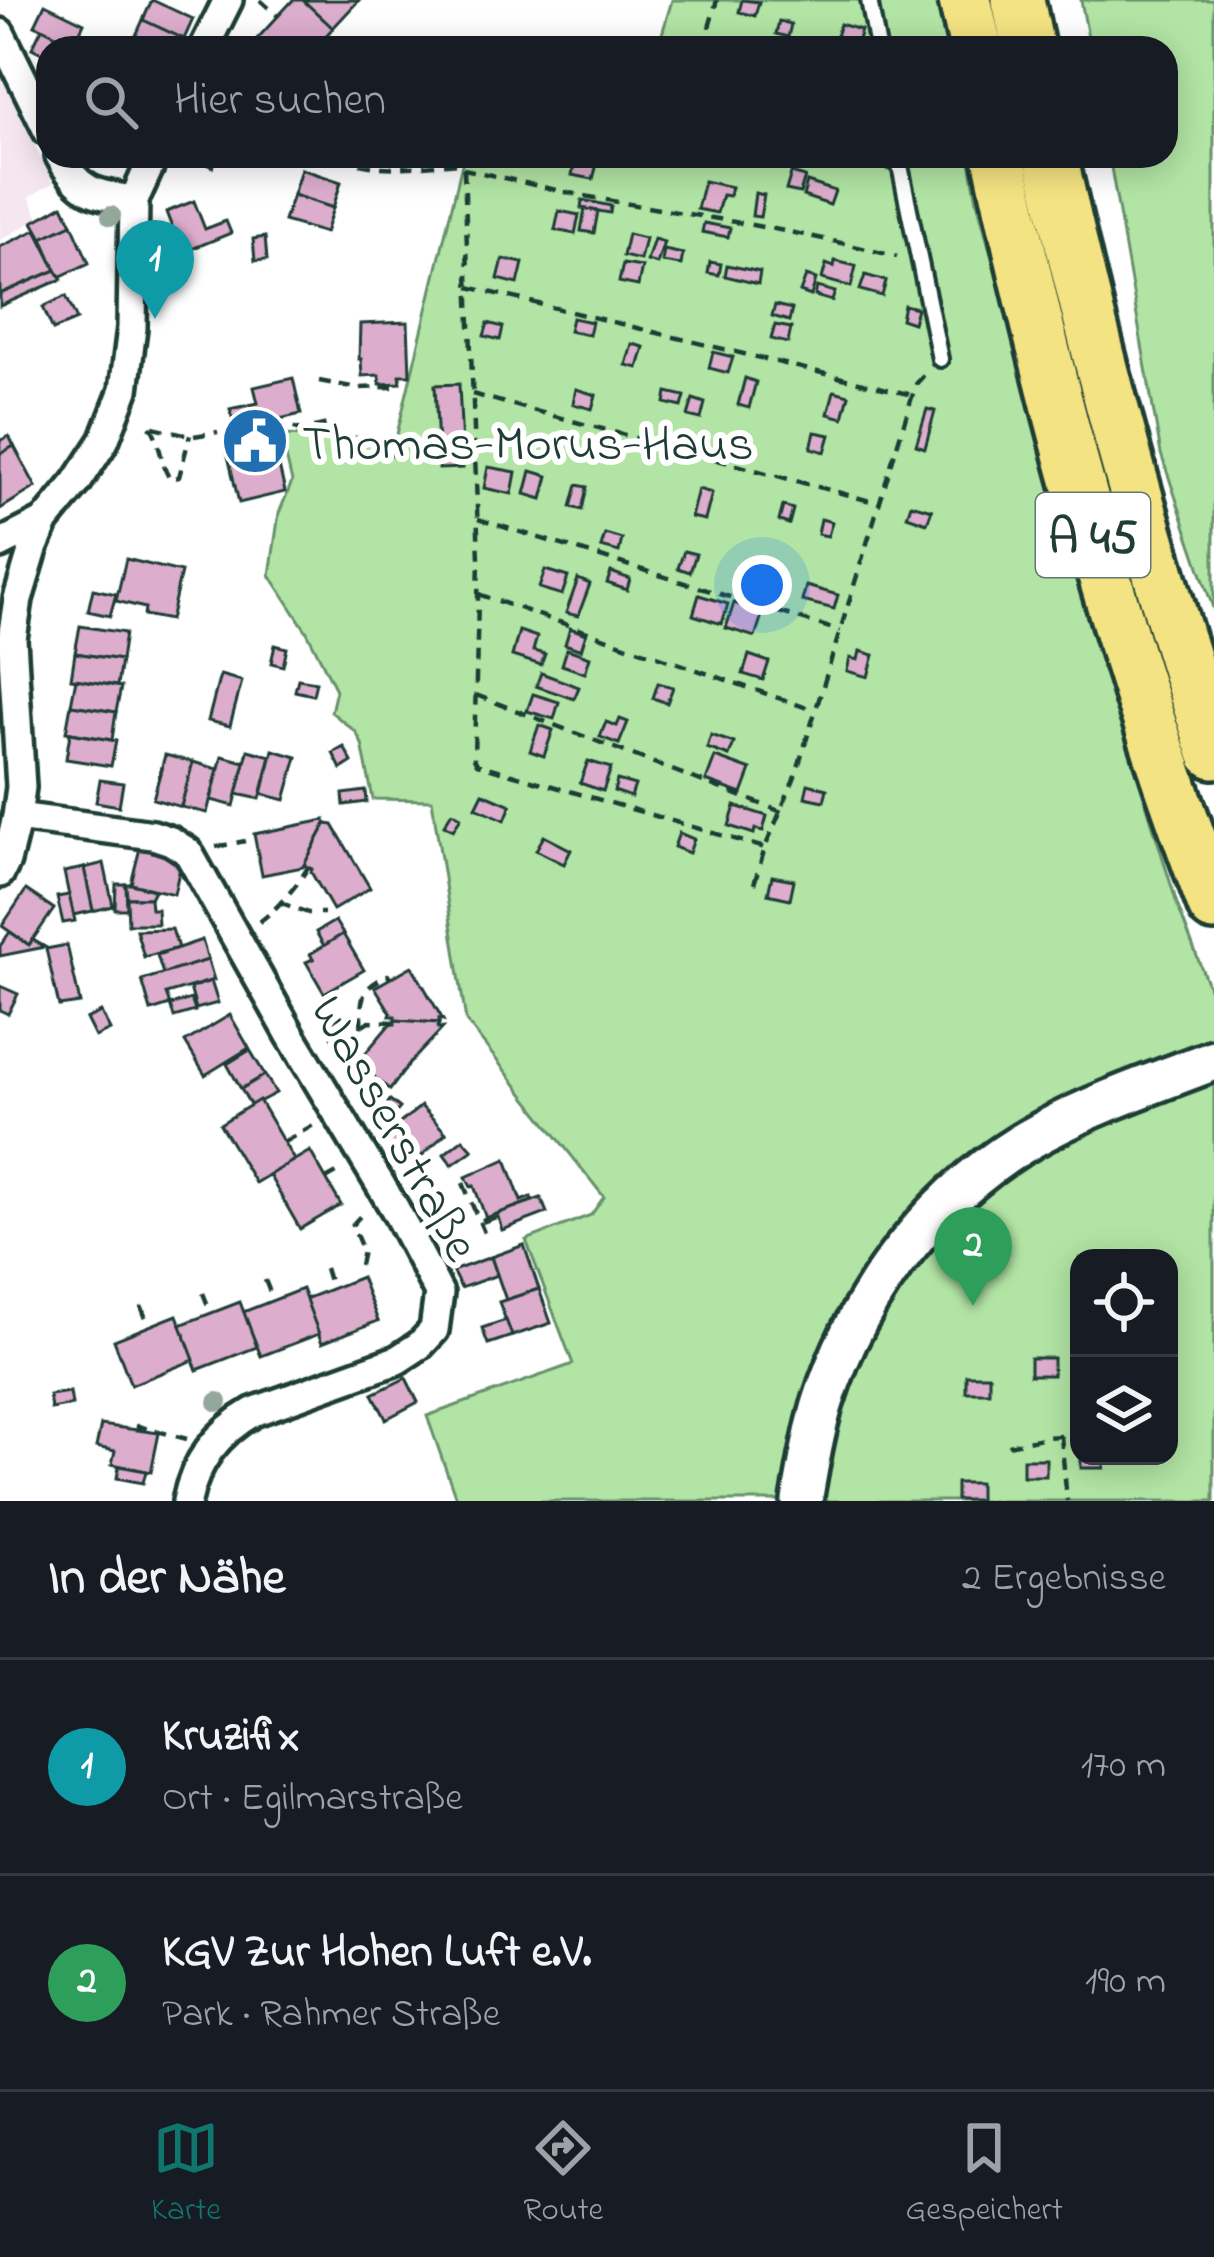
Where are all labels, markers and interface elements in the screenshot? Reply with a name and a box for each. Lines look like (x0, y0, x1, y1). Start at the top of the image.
search box (36, 36, 1178, 168)
icon: search (78, 69, 144, 135)
text: Hier suchen (174, 69, 386, 135)
pin: 1 (116, 220, 194, 319)
public building icon: Thomas-Morus-Haus (220, 406, 290, 476)
place label: Thomas-Morus-Haus (302, 409, 754, 484)
road number: A 45 (1036, 493, 1150, 577)
your location (732, 555, 792, 615)
street label: Wasserstraße (288, 983, 496, 1276)
pin: 2 (934, 1207, 1012, 1306)
map controls (1070, 1249, 1178, 1465)
button: locate (1070, 1249, 1178, 1357)
button: layers (1070, 1357, 1178, 1465)
text: In der Nähe (48, 1542, 285, 1617)
text: 2 Ergebnisse (962, 1551, 1166, 1608)
text: Kruzifix (162, 1705, 299, 1771)
text: 1 (81, 1738, 93, 1795)
text: 170 m (1081, 1738, 1166, 1795)
text: Ort · Egilmarstraße (162, 1771, 463, 1828)
text: KGV Zur Hohen Luft e.V. (162, 1921, 591, 1987)
text: 2 (77, 1954, 97, 2011)
text: 190 m (1085, 1954, 1166, 2011)
text: Park · Rahmer Straße (162, 1987, 500, 2044)
tab: Karte (151, 2115, 221, 2235)
tab: Route (523, 2115, 603, 2235)
tab: Gespeichert (906, 2115, 1063, 2235)

